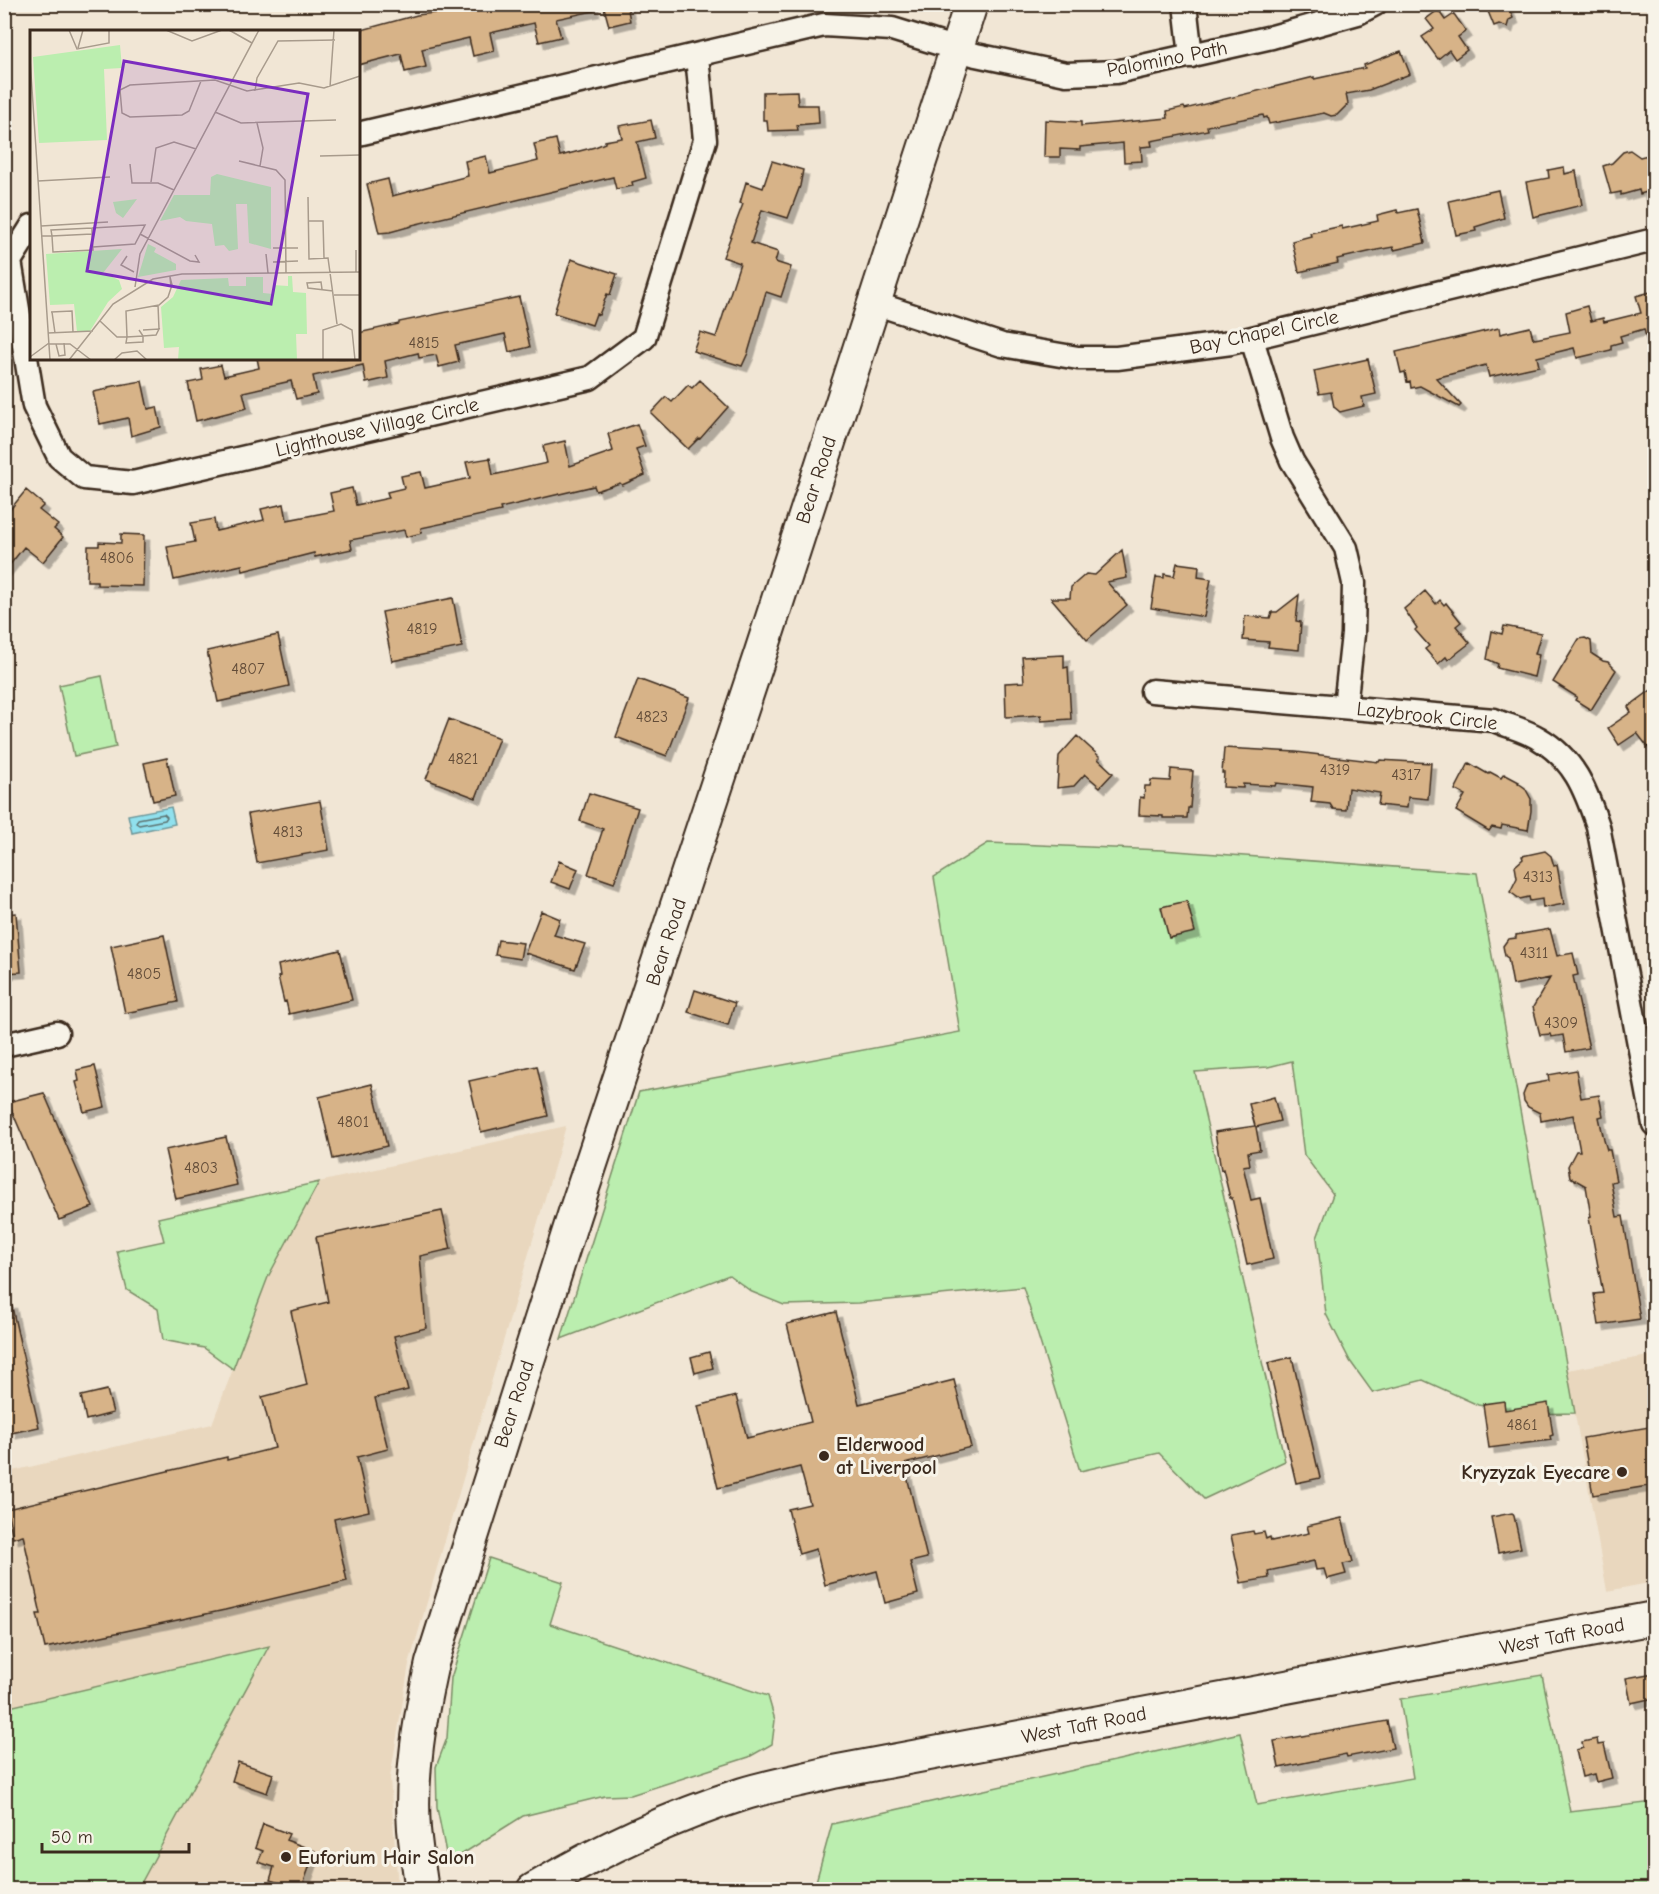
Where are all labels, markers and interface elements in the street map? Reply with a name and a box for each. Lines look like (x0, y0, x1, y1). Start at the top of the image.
inset map (30, 30, 360, 360)
street label: Palomino Path (1105, 36, 1229, 82)
street label: Bay Chapel Circle (1187, 305, 1341, 359)
house number: 4815 (409, 334, 440, 352)
street label: Lighthouse Village Circle (273, 392, 481, 462)
street label: Bear Road (791, 433, 841, 527)
house number: 4806 (100, 549, 134, 567)
house number: 4819 (407, 620, 437, 638)
house number: 4807 (231, 660, 265, 678)
street label: Lazybrook Circle (1355, 697, 1499, 735)
house number: 4823 (636, 708, 668, 726)
house number: 4821 (448, 750, 478, 768)
house number: 4319 (1320, 761, 1350, 779)
house number: 4317 (1391, 766, 1421, 784)
house number: 4813 (273, 823, 303, 841)
house number: 4313 (1523, 868, 1553, 886)
street label: Bear Road (641, 895, 691, 989)
house number: 4311 (1520, 944, 1548, 962)
house number: 4805 (127, 965, 161, 983)
house number: 4309 (1544, 1014, 1578, 1032)
house number: 4801 (337, 1113, 369, 1131)
house number: 4803 (184, 1159, 218, 1177)
street label: Bear Road (489, 1357, 539, 1451)
house number: 4861 (1507, 1416, 1538, 1434)
place label: Elderwood at Liverpool (836, 1433, 937, 1479)
marker: Elderwood at Liverpool (817, 1449, 831, 1463)
place label: Kryzyzak Eyecare (1461, 1461, 1610, 1484)
marker: Kryzyzak Eyecare (1615, 1465, 1629, 1479)
street label: West Taft Road (1498, 1613, 1626, 1659)
street label: West Taft Road (1020, 1702, 1148, 1748)
scale bar (42, 1816, 189, 1854)
text: 50 m (51, 1827, 93, 1848)
place label: Euforium Hair Salon (298, 1846, 474, 1869)
marker: Euforium Hair Salon (279, 1850, 293, 1864)

